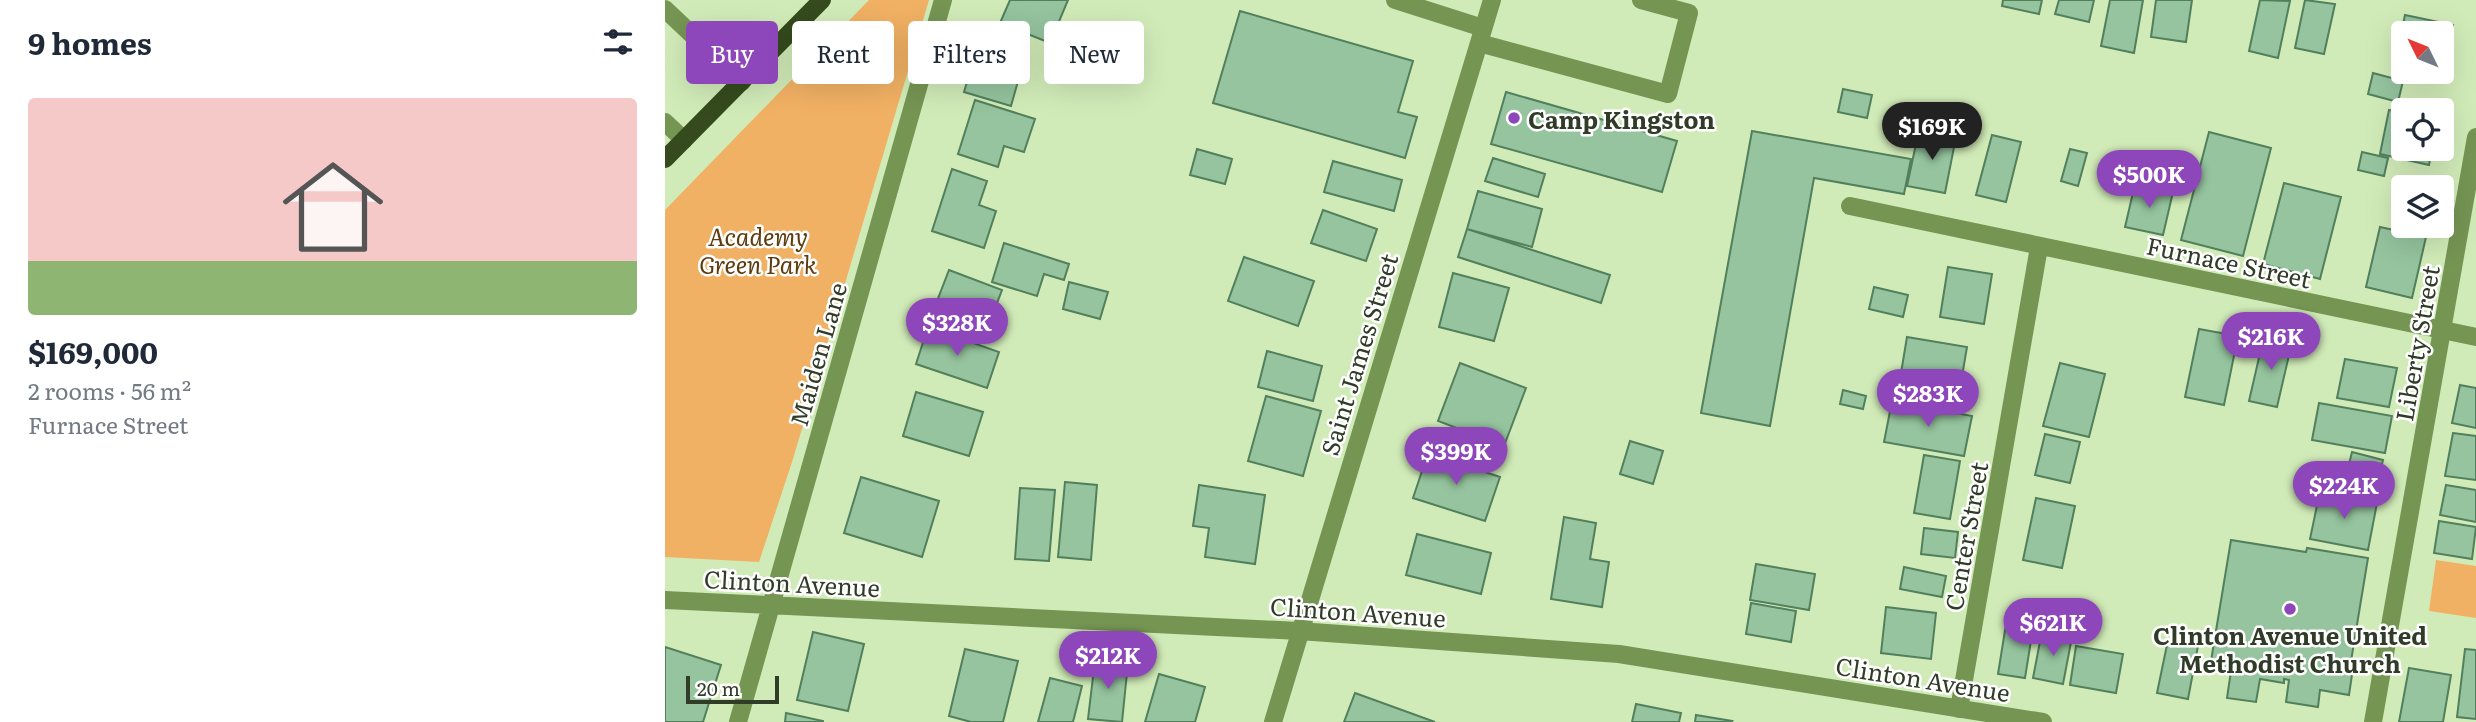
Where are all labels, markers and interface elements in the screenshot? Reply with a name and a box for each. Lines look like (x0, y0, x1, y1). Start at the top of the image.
text: 9 homes (28, 20, 152, 64)
chip: Buy (686, 21, 778, 84)
chip: Rent (792, 21, 894, 84)
chip: Filters (908, 21, 1030, 84)
chip: New (1044, 21, 1144, 84)
north arrow (2391, 21, 2453, 84)
map controls (2391, 21, 2454, 238)
icon: filters (599, 23, 637, 61)
button: locate (2391, 98, 2454, 161)
place label: Camp Kingston (1528, 101, 1715, 136)
pin: $169K (1883, 102, 1981, 162)
text: $169K (1898, 108, 1966, 142)
marker: Camp Kingston (1506, 110, 1522, 126)
icon: home (270, 144, 396, 270)
pin: $500K (2100, 150, 2198, 210)
text: $500K (2113, 156, 2185, 190)
button: layers (2391, 175, 2454, 238)
park label: Academy Green Park (699, 218, 818, 281)
street label: Furnace Street (2144, 226, 2315, 296)
street label: Saint James Street (1311, 248, 1405, 459)
street label: Liberty Street (2385, 262, 2447, 424)
street label: Maiden Lane (780, 278, 854, 430)
pin: $328K (908, 298, 1006, 358)
text: $328K (922, 304, 992, 338)
pin: $216K (2222, 312, 2320, 372)
text: $216K (2237, 318, 2305, 352)
text: $169,000 (28, 329, 158, 373)
pin: $283K (1879, 370, 1977, 429)
text: 2 rooms · 56 m² (28, 373, 191, 407)
text: $283K (1893, 375, 1963, 409)
text: Furnace Street (28, 407, 188, 441)
pin: $399K (1407, 428, 1505, 487)
text: $399K (1421, 433, 1492, 467)
street label: Center Street (1935, 458, 1995, 613)
pin: $224K (2295, 462, 2393, 521)
text: $224K (2309, 467, 2379, 501)
street label: Clinton Avenue (703, 560, 881, 604)
street label: Clinton Avenue (1269, 587, 1447, 635)
pin: $621K (2004, 598, 2102, 658)
marker: Clinton Avenue United Methodist Church (2282, 601, 2298, 617)
text: $621K (2019, 604, 2087, 638)
place label: Clinton Avenue United Methodist Church (2153, 617, 2427, 680)
pin: $212K (1059, 632, 1157, 691)
text: $212K (1075, 637, 1141, 671)
street label: Clinton Avenue (1833, 647, 2013, 709)
scale bar (686, 673, 779, 705)
text: 20 m (697, 674, 740, 702)

